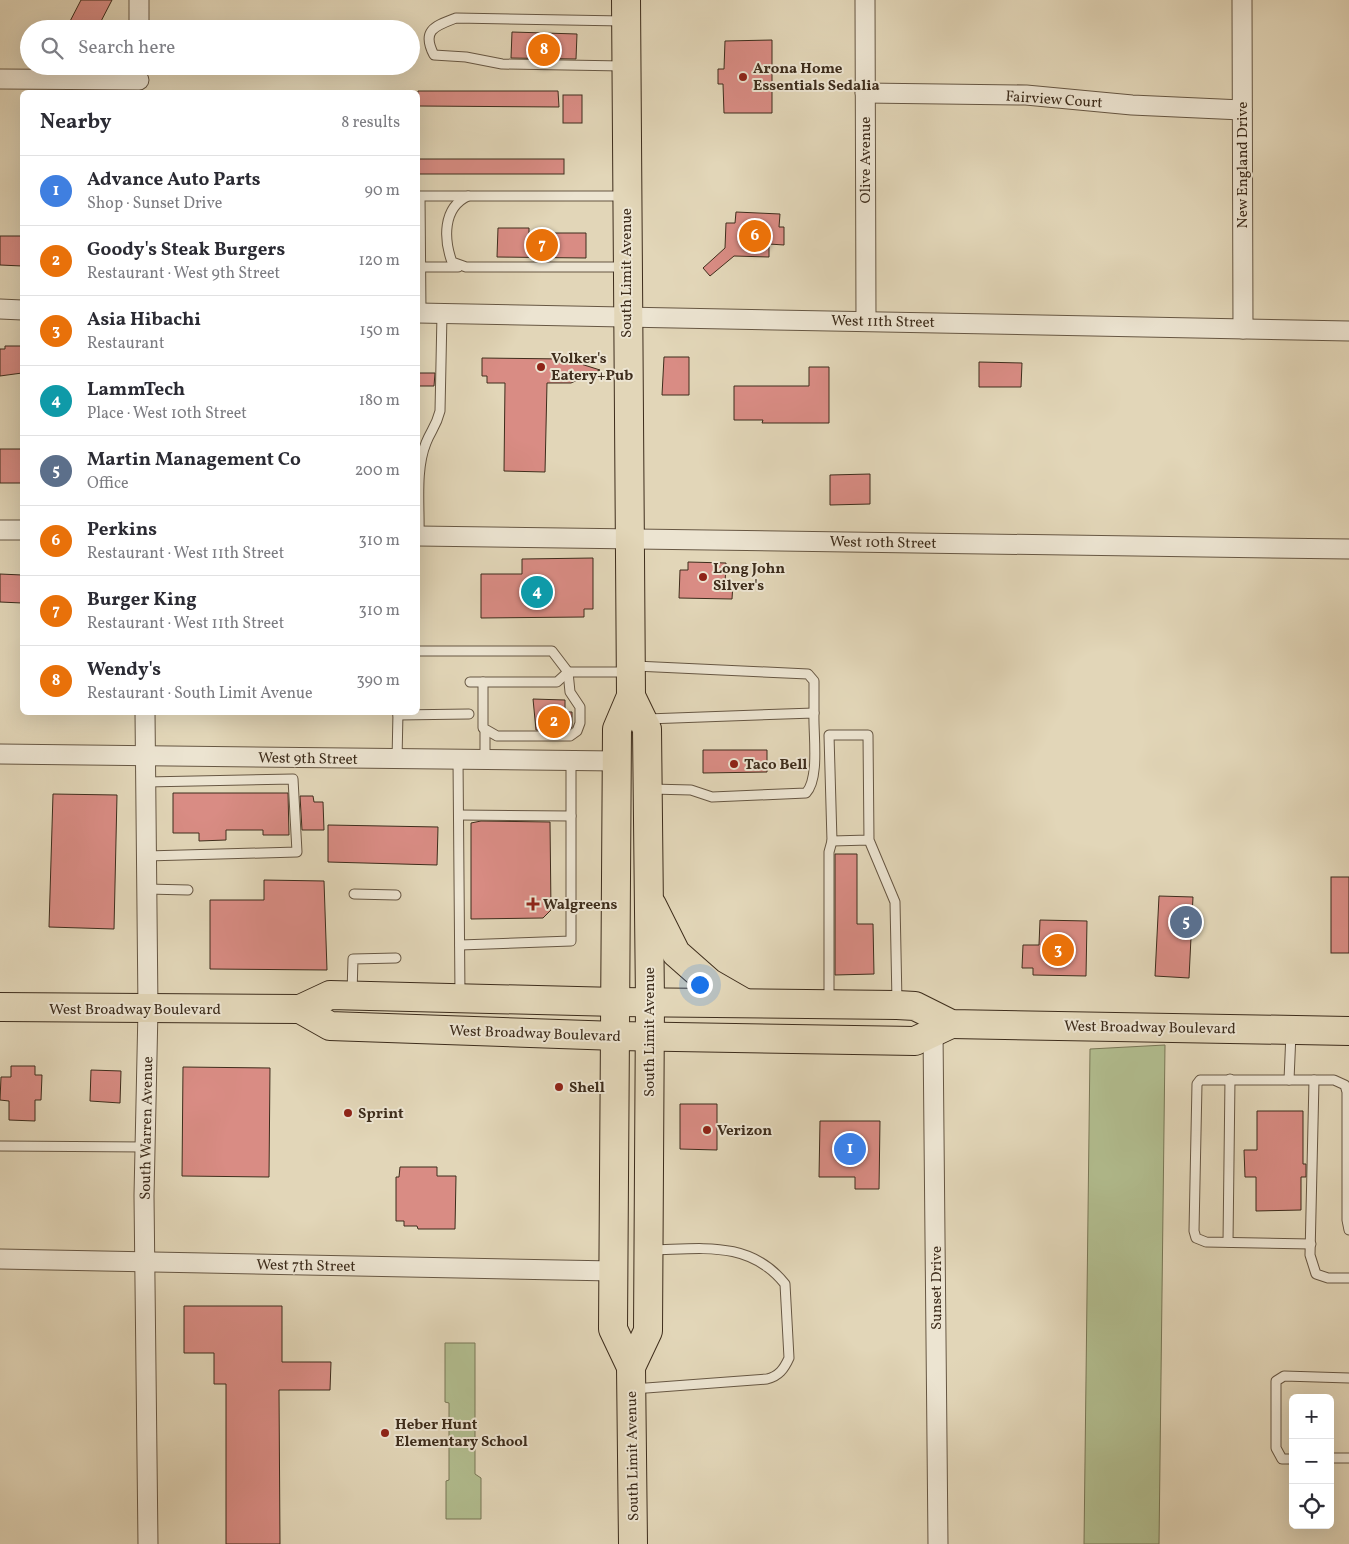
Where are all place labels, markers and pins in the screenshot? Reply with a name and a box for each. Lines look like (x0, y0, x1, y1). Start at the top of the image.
pin: 8 (528, 31, 560, 69)
place label: Arona Home Essentials Sedalia (753, 59, 880, 97)
marker: Arona Home Essentials Sedalia (737, 71, 749, 83)
pin: 6 (739, 217, 771, 255)
pin: 7 (526, 226, 558, 264)
place label: Volker's Eatery+Pub (551, 349, 633, 387)
marker: Volker's Eatery+Pub (535, 361, 547, 373)
place label: Long John Silver's (713, 559, 785, 597)
marker: Long John Silver's (697, 571, 709, 583)
pin: 4 (521, 573, 553, 611)
pin: 2 (538, 703, 570, 741)
place label: Taco Bell (744, 755, 807, 776)
marker: Taco Bell (728, 758, 740, 770)
place label: Walgreens (543, 895, 618, 916)
marker: Walgreens (527, 898, 539, 910)
pin: 5 (1170, 903, 1202, 941)
pin: 3 (1042, 931, 1074, 969)
place label: Shell (569, 1078, 605, 1099)
marker: Shell (553, 1081, 565, 1093)
place label: Sprint (358, 1104, 404, 1125)
marker: Sprint (342, 1107, 354, 1119)
place label: Verizon (717, 1121, 772, 1142)
marker: Verizon (701, 1124, 713, 1136)
pin: 1 (834, 1130, 866, 1168)
place label: Heber Hunt Elementary School (395, 1415, 528, 1453)
marker: Heber Hunt Elementary School (379, 1427, 391, 1439)

